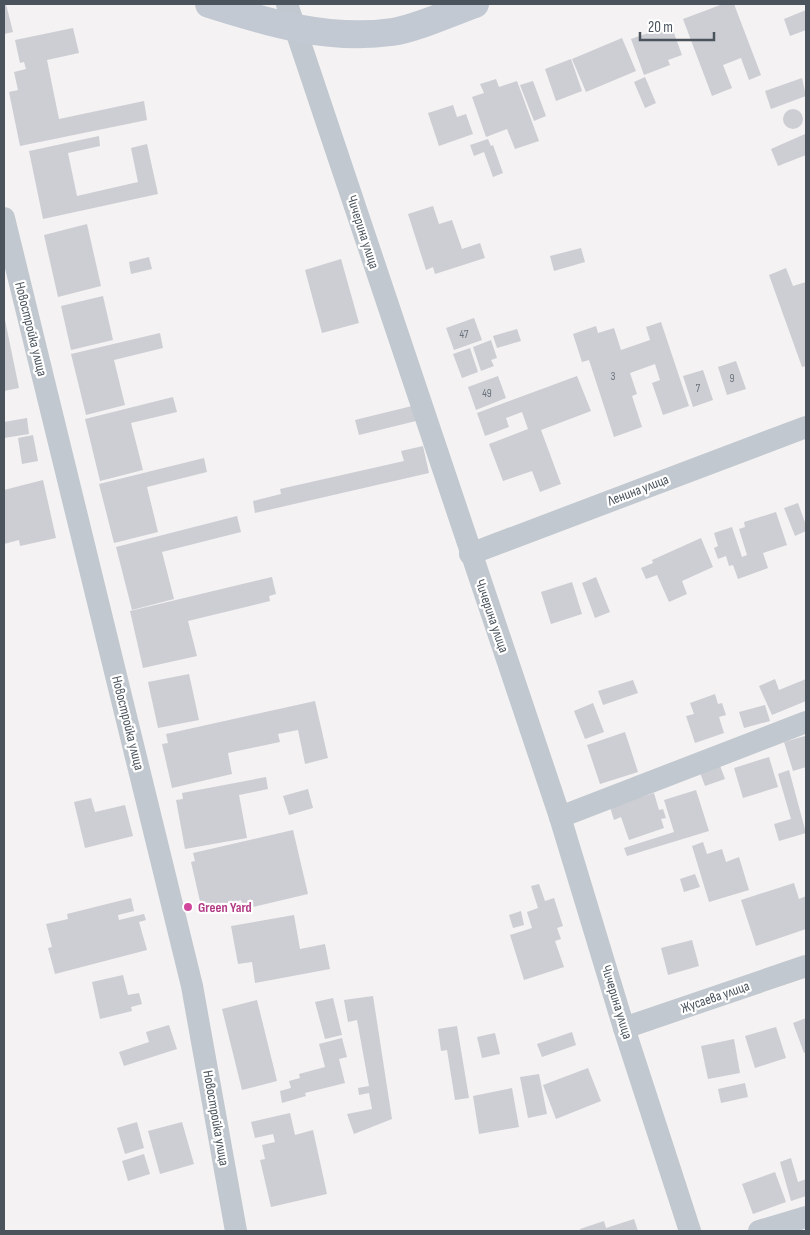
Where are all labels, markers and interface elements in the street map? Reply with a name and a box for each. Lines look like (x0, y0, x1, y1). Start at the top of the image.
scale bar (640, 10, 714, 42)
text: 20 m (648, 18, 673, 37)
street label: Чичерина улица (343, 193, 383, 271)
street label: Новостройка улица (11, 280, 51, 378)
house number: 47 (460, 328, 469, 341)
house number: 3 (611, 370, 616, 383)
house number: 9 (730, 372, 735, 385)
house number: 7 (696, 382, 701, 395)
house number: 49 (482, 387, 492, 400)
street label: Ленина улица (604, 471, 671, 510)
street label: Чичерина улица (472, 577, 512, 655)
street label: Новостройка улица (108, 674, 148, 772)
place label: Green Yard (198, 899, 252, 916)
marker: Green Yard (182, 901, 194, 913)
street label: Чичерина улица (598, 963, 636, 1041)
street label: Жусаева улица (678, 977, 752, 1017)
street label: Новостройка улица (199, 1069, 233, 1167)

